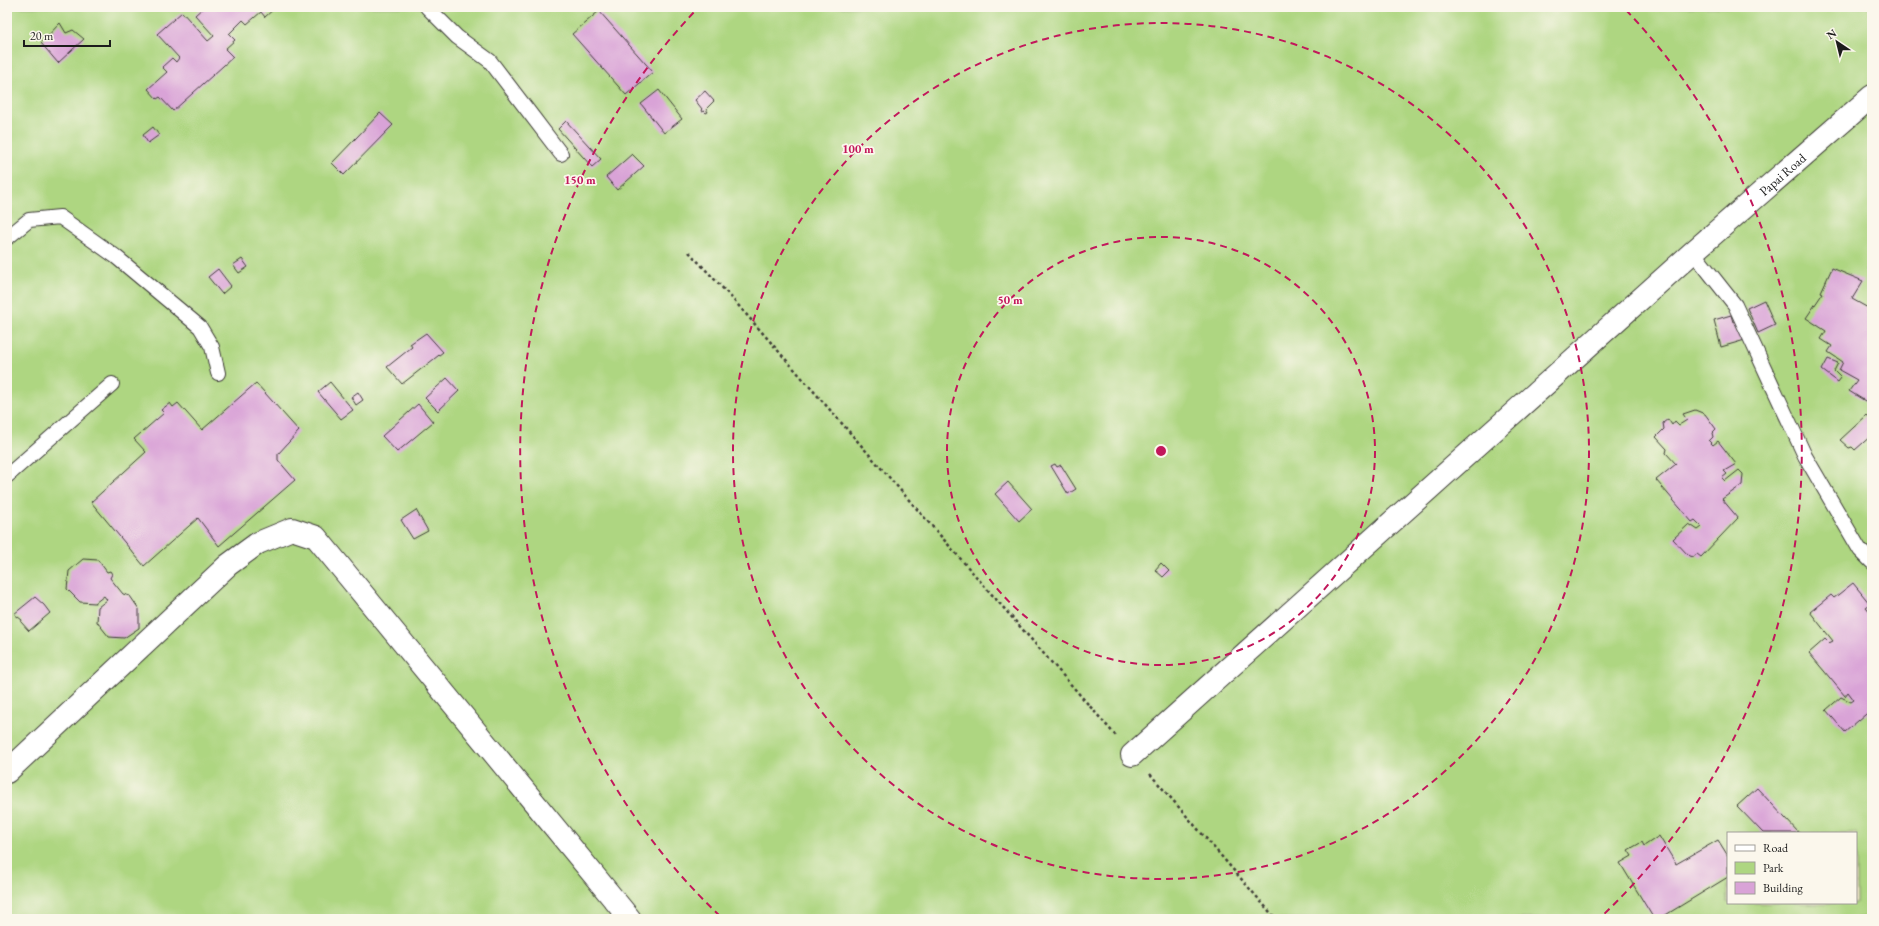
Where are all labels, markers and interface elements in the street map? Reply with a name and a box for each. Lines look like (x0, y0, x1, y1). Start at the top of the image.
scale bar (24, 22, 110, 48)
north arrow (1817, 22, 1857, 62)
text: N (1824, 25, 1839, 42)
text: 20 m (30, 28, 54, 44)
text: 100 m (842, 141, 874, 157)
street label: Papai Road (1755, 149, 1810, 199)
text: 150 m (564, 172, 596, 188)
text: 50 m (997, 292, 1023, 308)
centre of rings (1154, 444, 1168, 458)
legend (1727, 832, 1857, 904)
text: Road (1763, 840, 1789, 856)
text: Park (1763, 860, 1784, 876)
text: Building (1763, 880, 1804, 896)

